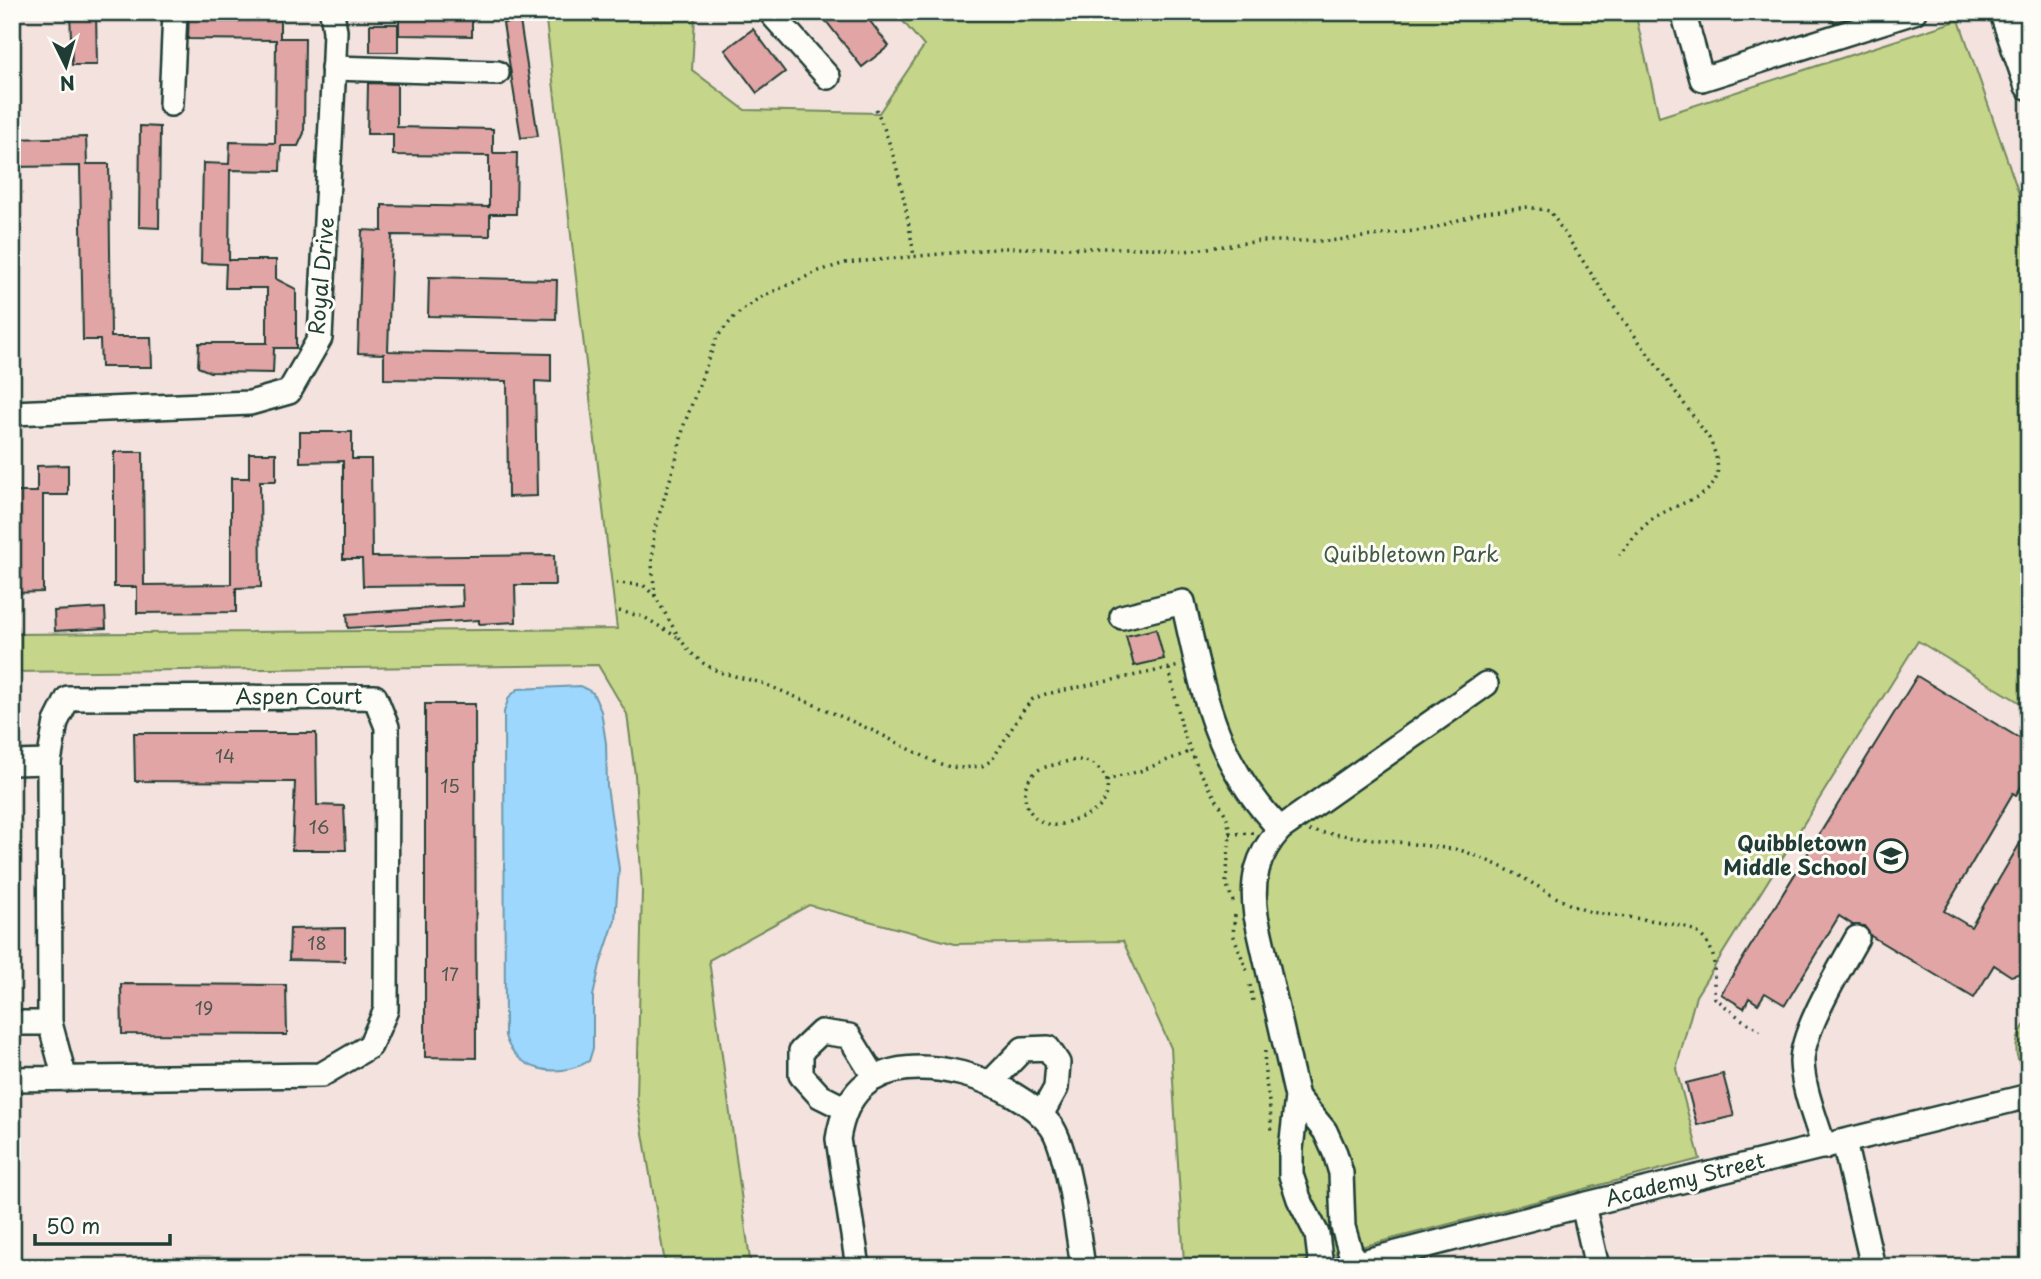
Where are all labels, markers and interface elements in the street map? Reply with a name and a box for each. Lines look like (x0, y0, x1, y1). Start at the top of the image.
north arrow (32, 32, 102, 102)
text: N (59, 69, 76, 99)
street label: Royal Drive (299, 216, 341, 336)
park label: Quibbletown Park (1323, 537, 1499, 569)
street label: Aspen Court (236, 679, 362, 711)
house number: 14 (215, 742, 235, 769)
house number: 15 (440, 772, 460, 799)
house number: 16 (309, 813, 329, 840)
place label: Quibbletown Middle School (1723, 826, 1867, 882)
school or university icon: Quibbletown Middle School (1872, 837, 1910, 875)
house number: 18 (307, 929, 327, 956)
house number: 17 (441, 960, 459, 987)
house number: 19 (195, 994, 213, 1021)
street label: Academy Street (1601, 1143, 1768, 1213)
scale bar (35, 1202, 170, 1246)
text: 50 m (46, 1209, 100, 1241)

